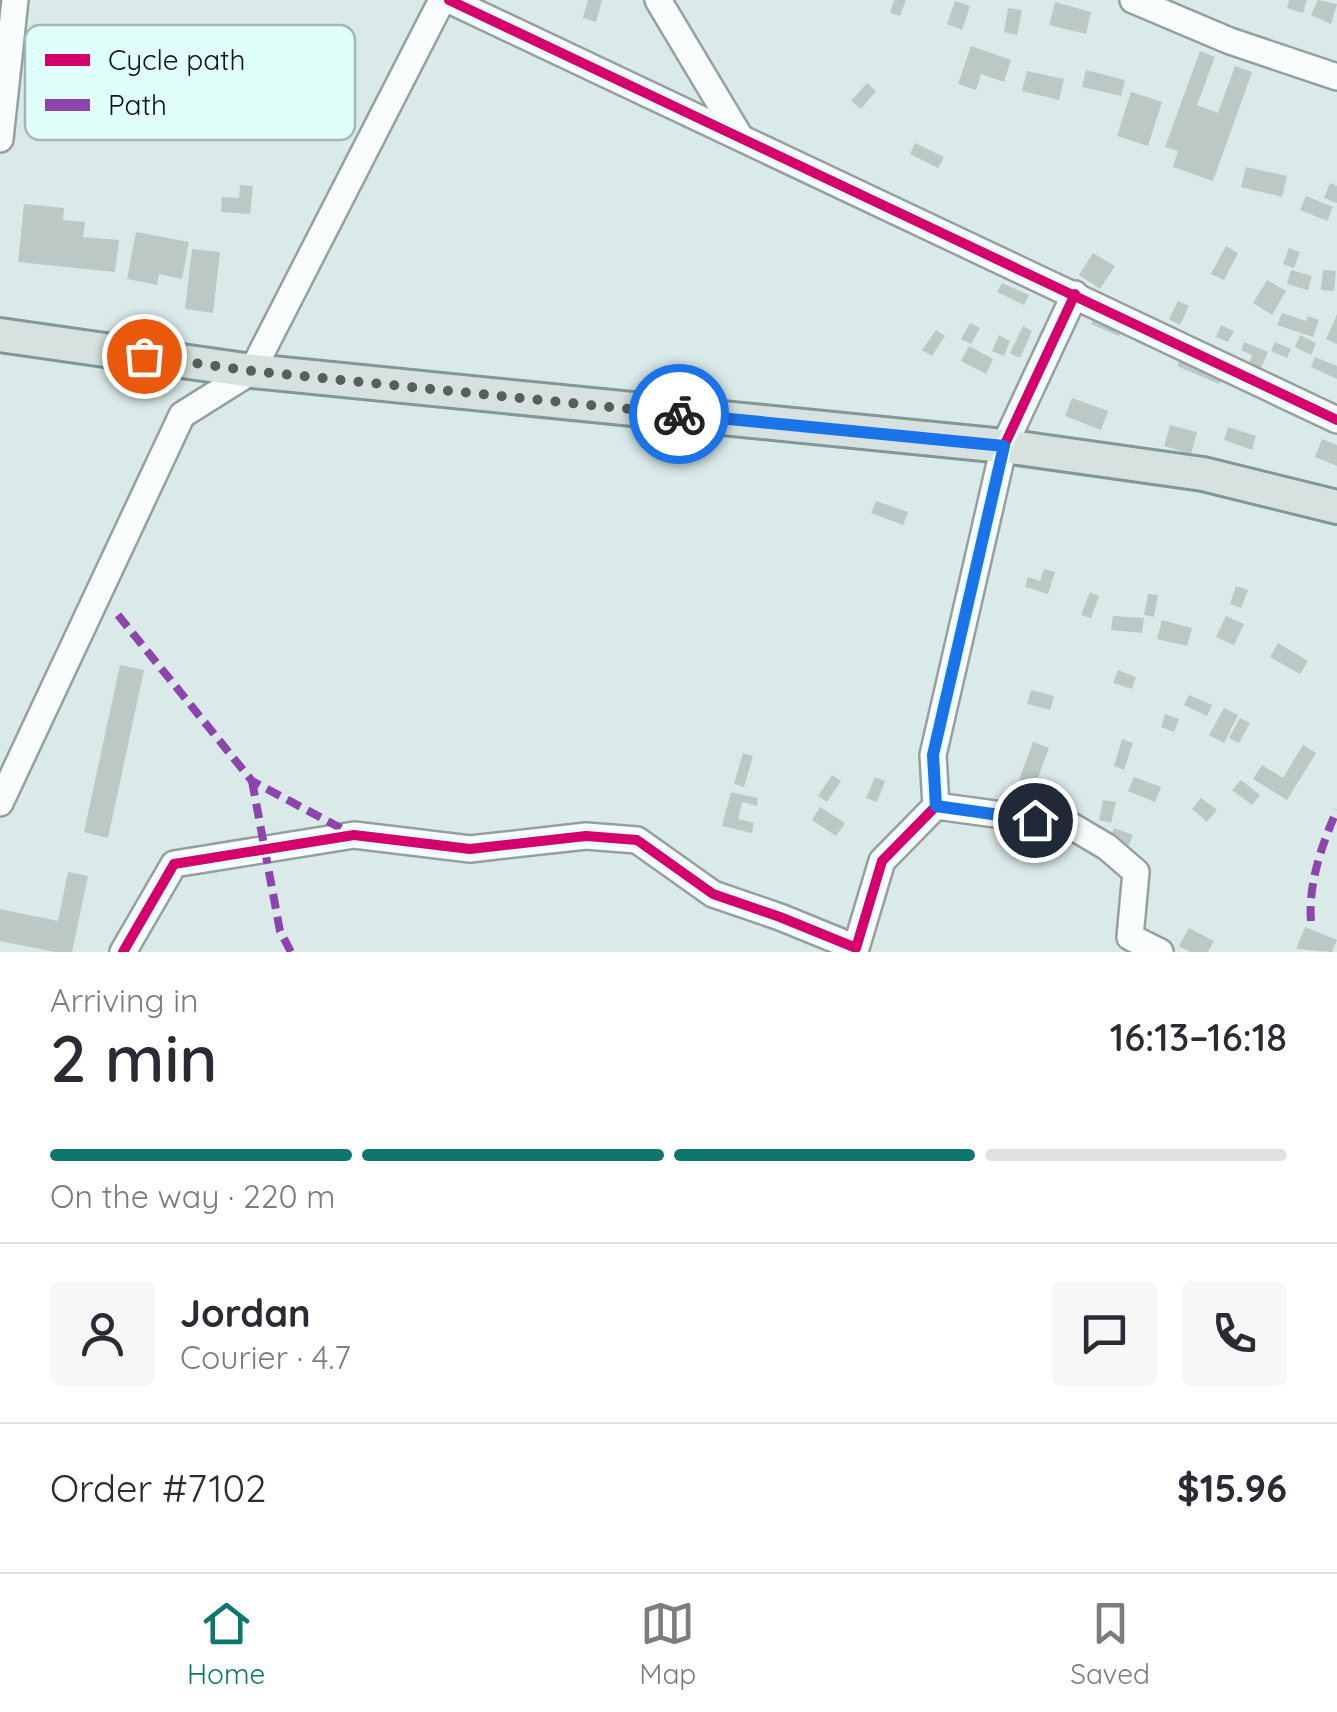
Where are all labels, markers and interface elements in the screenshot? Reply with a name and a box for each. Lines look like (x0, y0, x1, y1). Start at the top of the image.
legend (25, 25, 355, 140)
text: Cycle path (108, 42, 246, 77)
text: Path (108, 87, 167, 122)
pin (102, 314, 187, 399)
icon: bag (117, 329, 172, 384)
courier (629, 364, 729, 464)
icon: bike (652, 387, 707, 442)
pin (993, 778, 1078, 863)
icon: home (1008, 793, 1063, 848)
text: Arriving in (50, 980, 199, 1020)
text: 16:13–16:18 (1110, 1013, 1287, 1061)
text: 2 min (50, 1017, 218, 1098)
text: On the way · 220 m (50, 1176, 335, 1216)
button: person (50, 1281, 155, 1386)
button: chat (1052, 1281, 1157, 1386)
button: phone (1182, 1281, 1287, 1386)
text: Jordan (180, 1289, 311, 1337)
text: Courier · 4.7 (180, 1337, 351, 1377)
text: Order #7102 (50, 1464, 266, 1512)
text: $15.96 (1177, 1464, 1287, 1512)
tab: Home (187, 1596, 265, 1691)
tab: Map (639, 1596, 696, 1691)
tab: Saved (1070, 1596, 1150, 1691)

